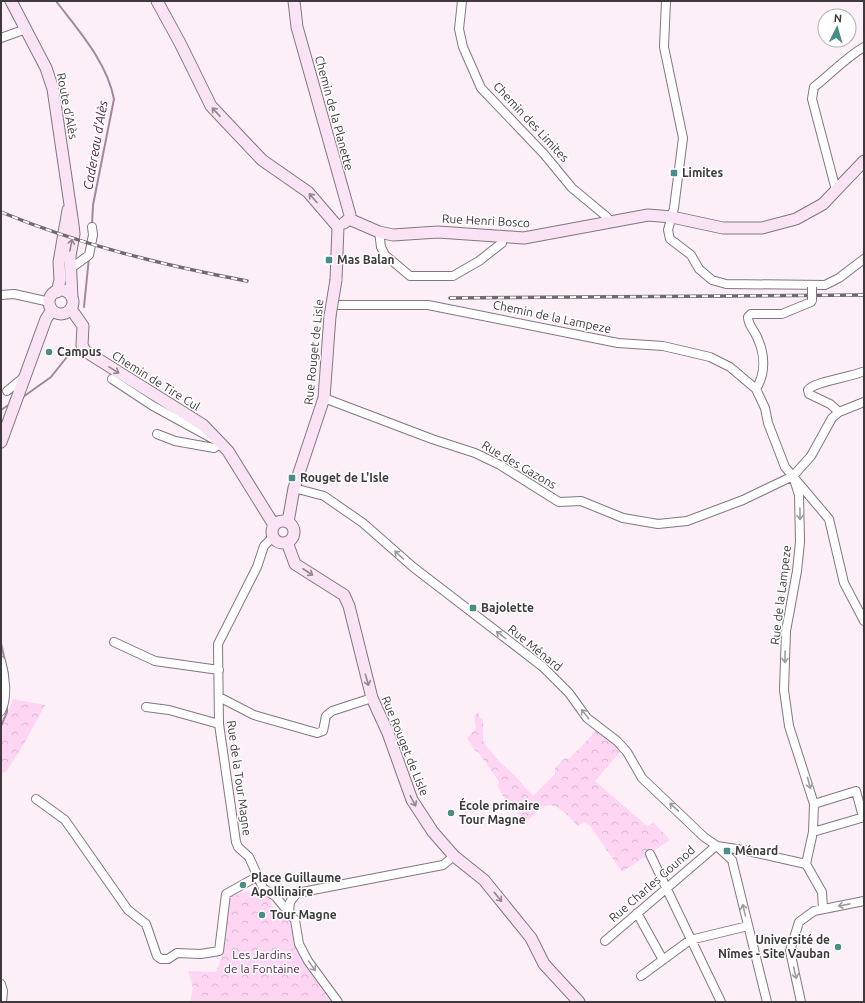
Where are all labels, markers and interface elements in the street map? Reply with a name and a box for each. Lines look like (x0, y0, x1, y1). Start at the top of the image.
north arrow (817, 8, 857, 48)
text: N (833, 12, 842, 24)
street label: Chemin de la Planette (313, 54, 356, 172)
street label: Route d'Alès (55, 72, 80, 140)
street label: Chemin des Limites (491, 79, 572, 164)
water label: Cadereau d'Alès (80, 99, 110, 191)
one-way arrow (211, 107, 221, 117)
place label: Limites (682, 166, 724, 179)
marker: Limites (669, 168, 679, 178)
one-way arrow (309, 193, 318, 203)
street label: Rue Henri Bosco (442, 212, 530, 229)
one-way arrow (68, 239, 76, 252)
place label: Mas Balan (337, 253, 395, 266)
marker: Mas Balan (324, 255, 334, 265)
street label: Rue Rouget de Lisle (301, 298, 326, 406)
street label: Chemin de la Lampeze (492, 298, 612, 335)
place label: Campus (57, 345, 102, 358)
marker: Campus (44, 347, 54, 357)
street label: Chemin de Tire Cul (110, 348, 203, 413)
one-way arrow (108, 366, 120, 374)
street label: Rue des Gazons (480, 438, 559, 491)
place label: Rouget de L'Isle (300, 471, 389, 484)
marker: Rouget de L'Isle (287, 473, 297, 483)
one-way arrow (796, 507, 803, 520)
street label: Rue de la Lampeze (768, 544, 793, 646)
one-way arrow (394, 550, 404, 559)
one-way arrow (302, 568, 313, 576)
place label: Bajolette (481, 601, 534, 614)
marker: Bajolette (468, 603, 478, 613)
street label: Rue Ménard (506, 622, 565, 673)
one-way arrow (495, 631, 506, 640)
one-way arrow (781, 650, 789, 663)
one-way arrow (363, 673, 371, 686)
street label: Rue Rouget de Lisle (380, 694, 431, 798)
one-way arrow (581, 709, 589, 720)
street label: Rue de la Tour Magne (225, 719, 254, 836)
one-way arrow (806, 777, 813, 790)
one-way arrow (410, 795, 417, 807)
place label: École primaire Tour Magne (459, 797, 540, 826)
one-way arrow (669, 803, 679, 812)
marker: École primaire Tour Magne (446, 808, 456, 818)
street label: Rue Charles Gounod (606, 843, 697, 924)
place label: Ménard (735, 844, 778, 857)
marker: Ménard (722, 846, 732, 856)
place label: Place Guillaume Apollinaire (251, 871, 341, 898)
marker: Place Guillaume Apollinaire (238, 880, 248, 890)
one-way arrow (494, 892, 503, 903)
one-way arrow (838, 902, 851, 910)
one-way arrow (740, 904, 748, 917)
place label: Tour Magne (270, 908, 337, 921)
marker: Tour Magne (257, 910, 267, 920)
place label: Université de Nîmes - Site Vauban (718, 933, 830, 960)
marker: Université de Nîmes - Site Vauban (833, 942, 843, 952)
park label: Les Jardins de la Fontaine (224, 948, 300, 975)
one-way arrow (308, 960, 316, 971)
one-way arrow (792, 966, 800, 979)

